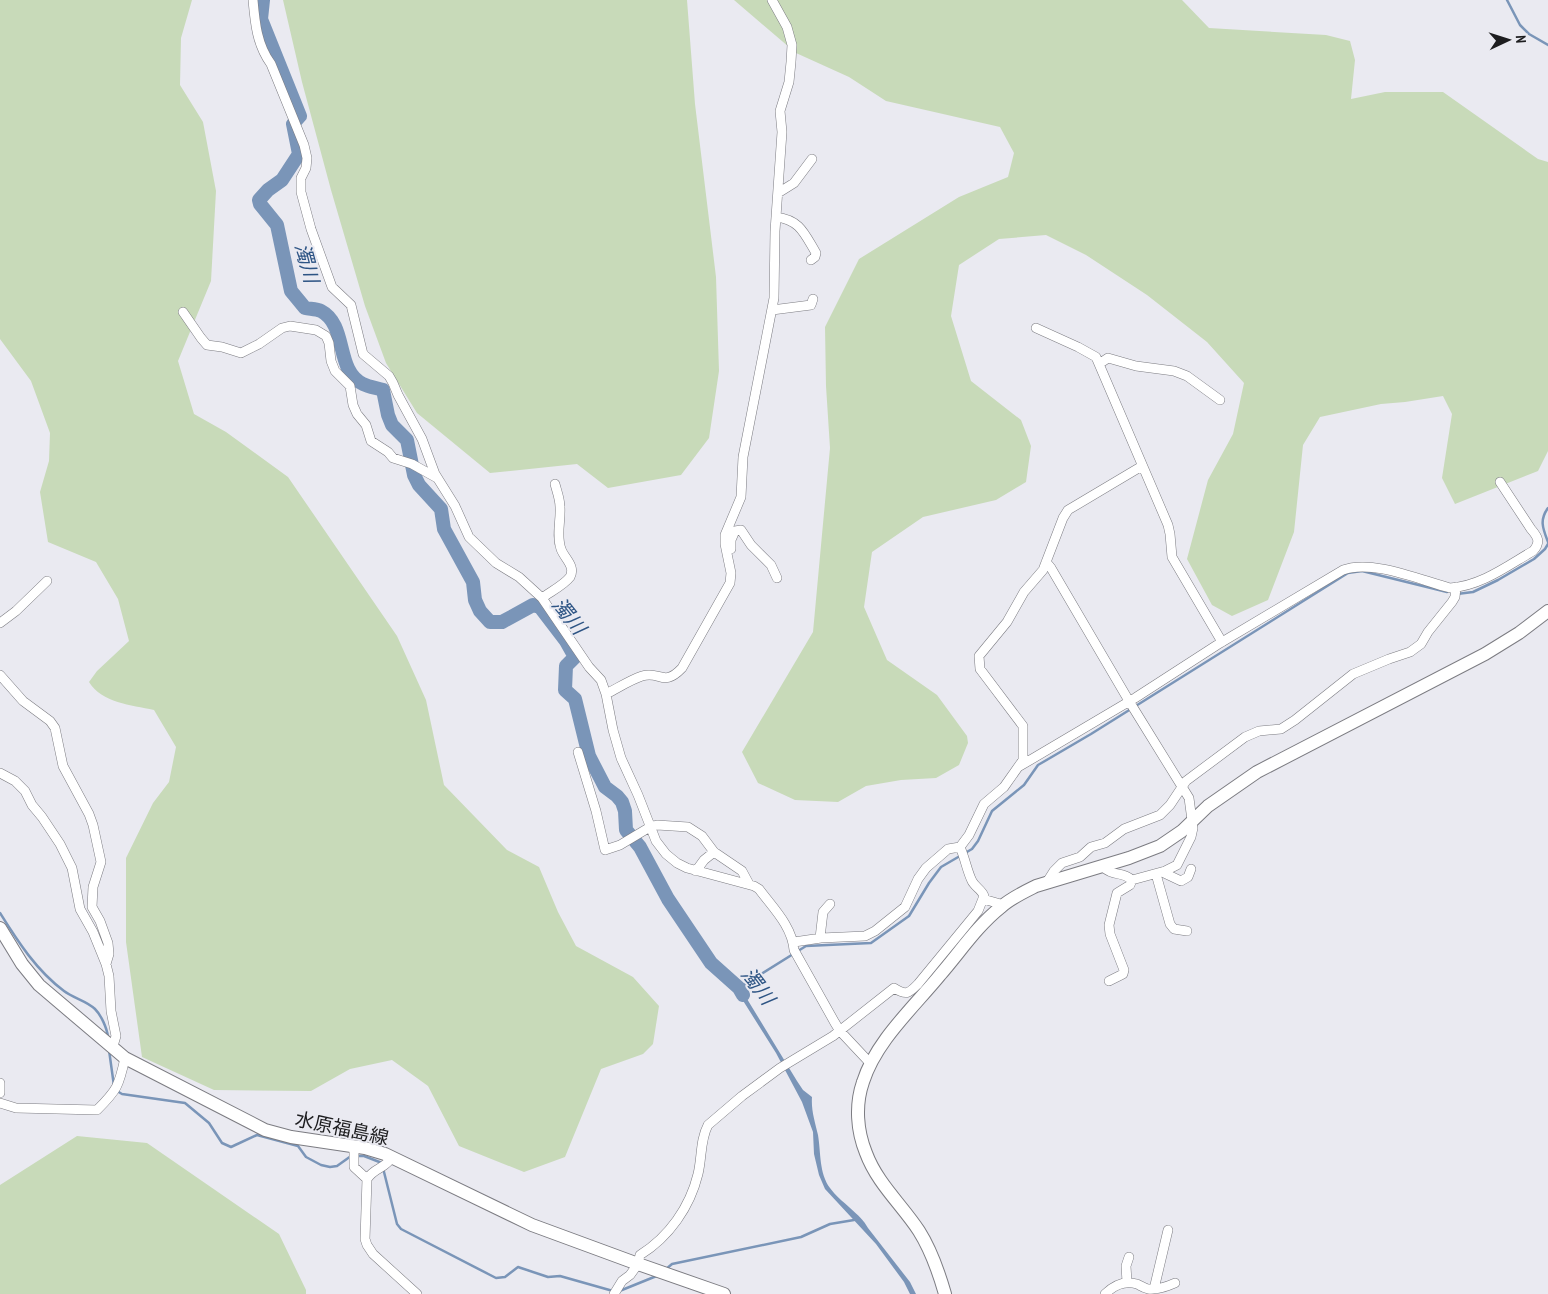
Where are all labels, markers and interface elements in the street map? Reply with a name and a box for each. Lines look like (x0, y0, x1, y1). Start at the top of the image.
north arrow (1483, 15, 1533, 65)
text: N (1512, 35, 1530, 43)
water label: 濁川 (289, 240, 325, 288)
water label: 濁川 (546, 592, 593, 641)
water label: 濁川 (736, 962, 782, 1011)
street label: 水原福島線 (293, 1106, 391, 1150)

